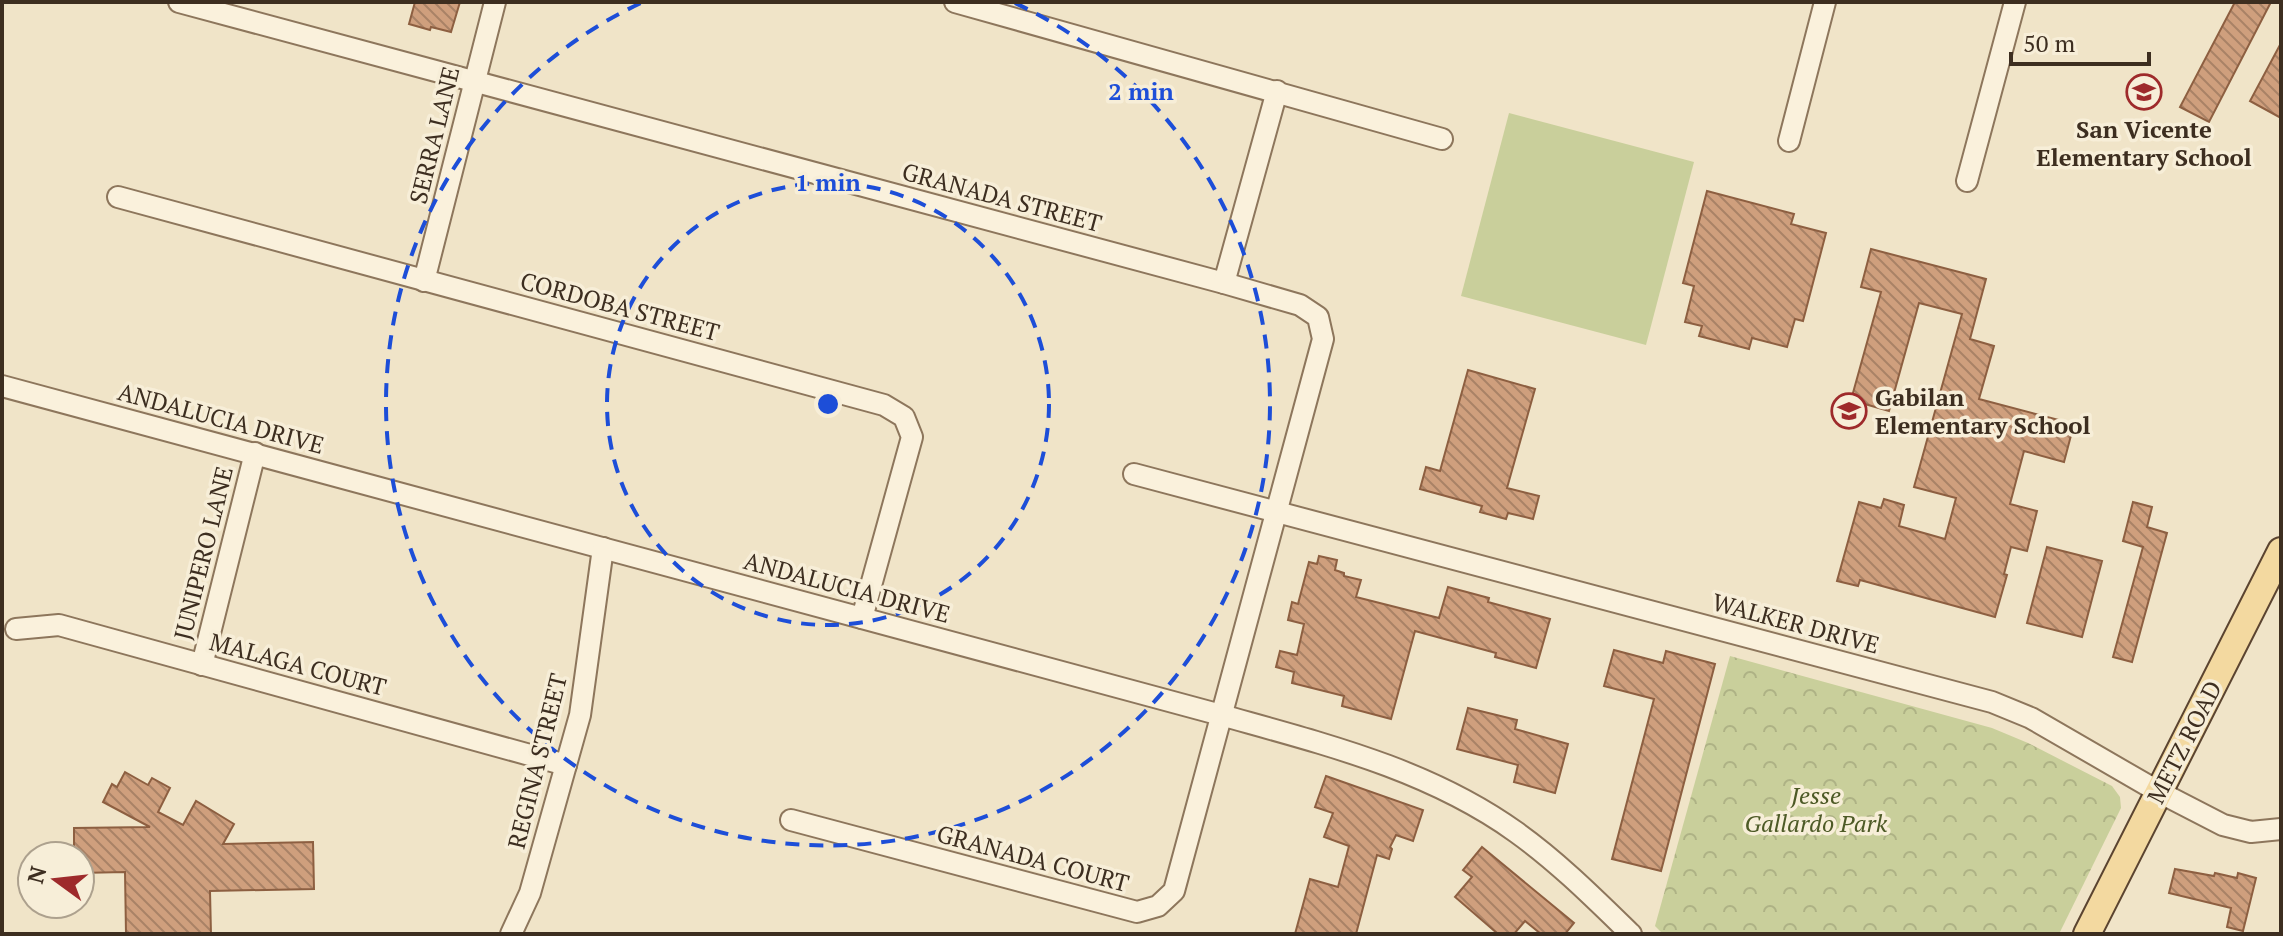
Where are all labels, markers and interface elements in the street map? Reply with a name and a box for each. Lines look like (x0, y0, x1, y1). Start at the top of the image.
scale bar (2011, 16, 2149, 66)
text: 50 m (2023, 27, 2075, 59)
street label: SERRA LANE (402, 63, 466, 207)
school or university icon: San Vicente Elementary School (2125, 73, 2163, 111)
text: 2 min (1108, 75, 1174, 107)
place label: San Vicente Elementary School (2036, 113, 2252, 173)
street label: GRANADA STREET (899, 155, 1105, 239)
text: 1 min (795, 166, 861, 198)
street label: CORDOBA STREET (517, 264, 723, 348)
street label: ANDALUCIA DRIVE (114, 375, 328, 461)
place label: Gabilan Elementary School (1875, 381, 2090, 441)
centre of rings (814, 390, 842, 418)
school or university icon: Gabilan Elementary School (1830, 392, 1868, 430)
street label: JUNIPERO LANE (166, 463, 240, 643)
street label: ANDALUCIA DRIVE (740, 544, 954, 630)
street label: WALKER DRIVE (1709, 585, 1883, 661)
street label: MALAGA COURT (206, 625, 390, 703)
street label: REGINA STREET (500, 670, 574, 852)
street label: METZ ROAD (2139, 675, 2229, 809)
park label: Jesse Gallardo Park (1745, 779, 1888, 839)
street label: GRANADA COURT (934, 817, 1133, 899)
north arrow (16, 840, 96, 920)
text: N (20, 863, 52, 887)

